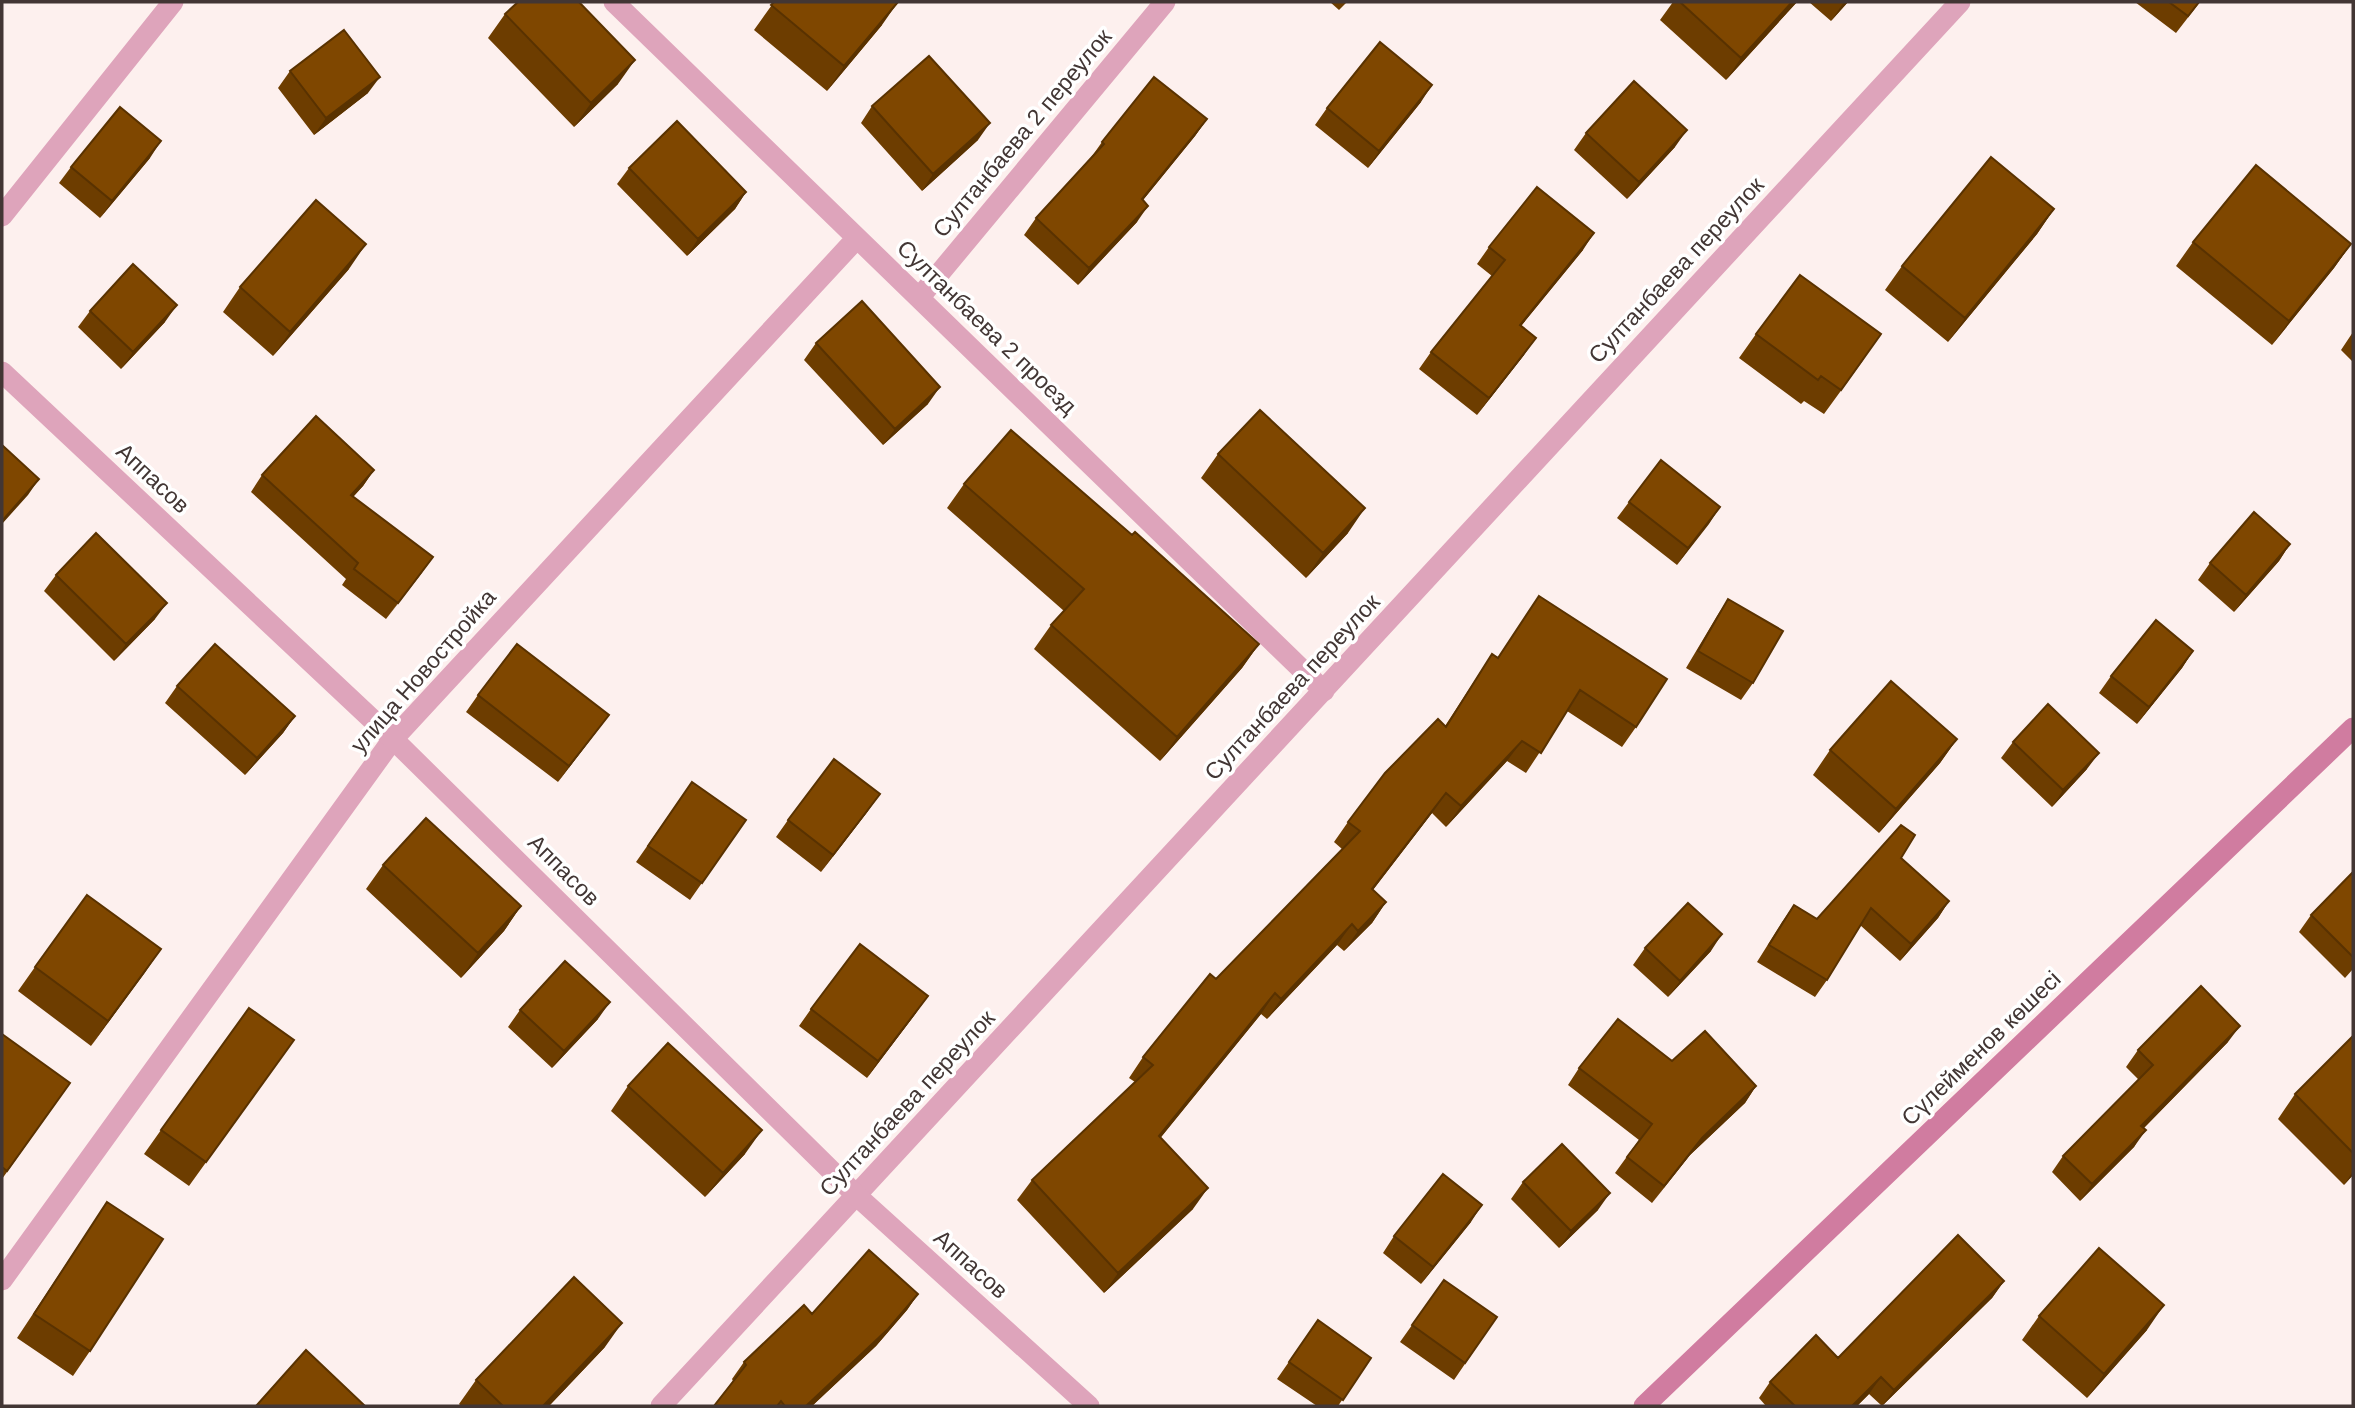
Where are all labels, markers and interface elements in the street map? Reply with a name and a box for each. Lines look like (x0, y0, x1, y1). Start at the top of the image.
street label: Султанбаева 2 переулок (927, 23, 1117, 242)
street label: Султанбаева переулок (1583, 171, 1769, 368)
street label: Султанбаева 2 проезд (892, 235, 1082, 420)
street label: Аппасов (111, 438, 195, 518)
street label: улица Новостройка (345, 584, 501, 758)
street label: Султанбаева переулок (1199, 588, 1385, 785)
street label: Аппасов (523, 829, 605, 911)
street label: Сүлейменов көшесі (1896, 966, 2066, 1130)
street label: Султанбаева переулок (814, 1004, 1000, 1201)
street label: Аппасов (929, 1224, 1013, 1304)

